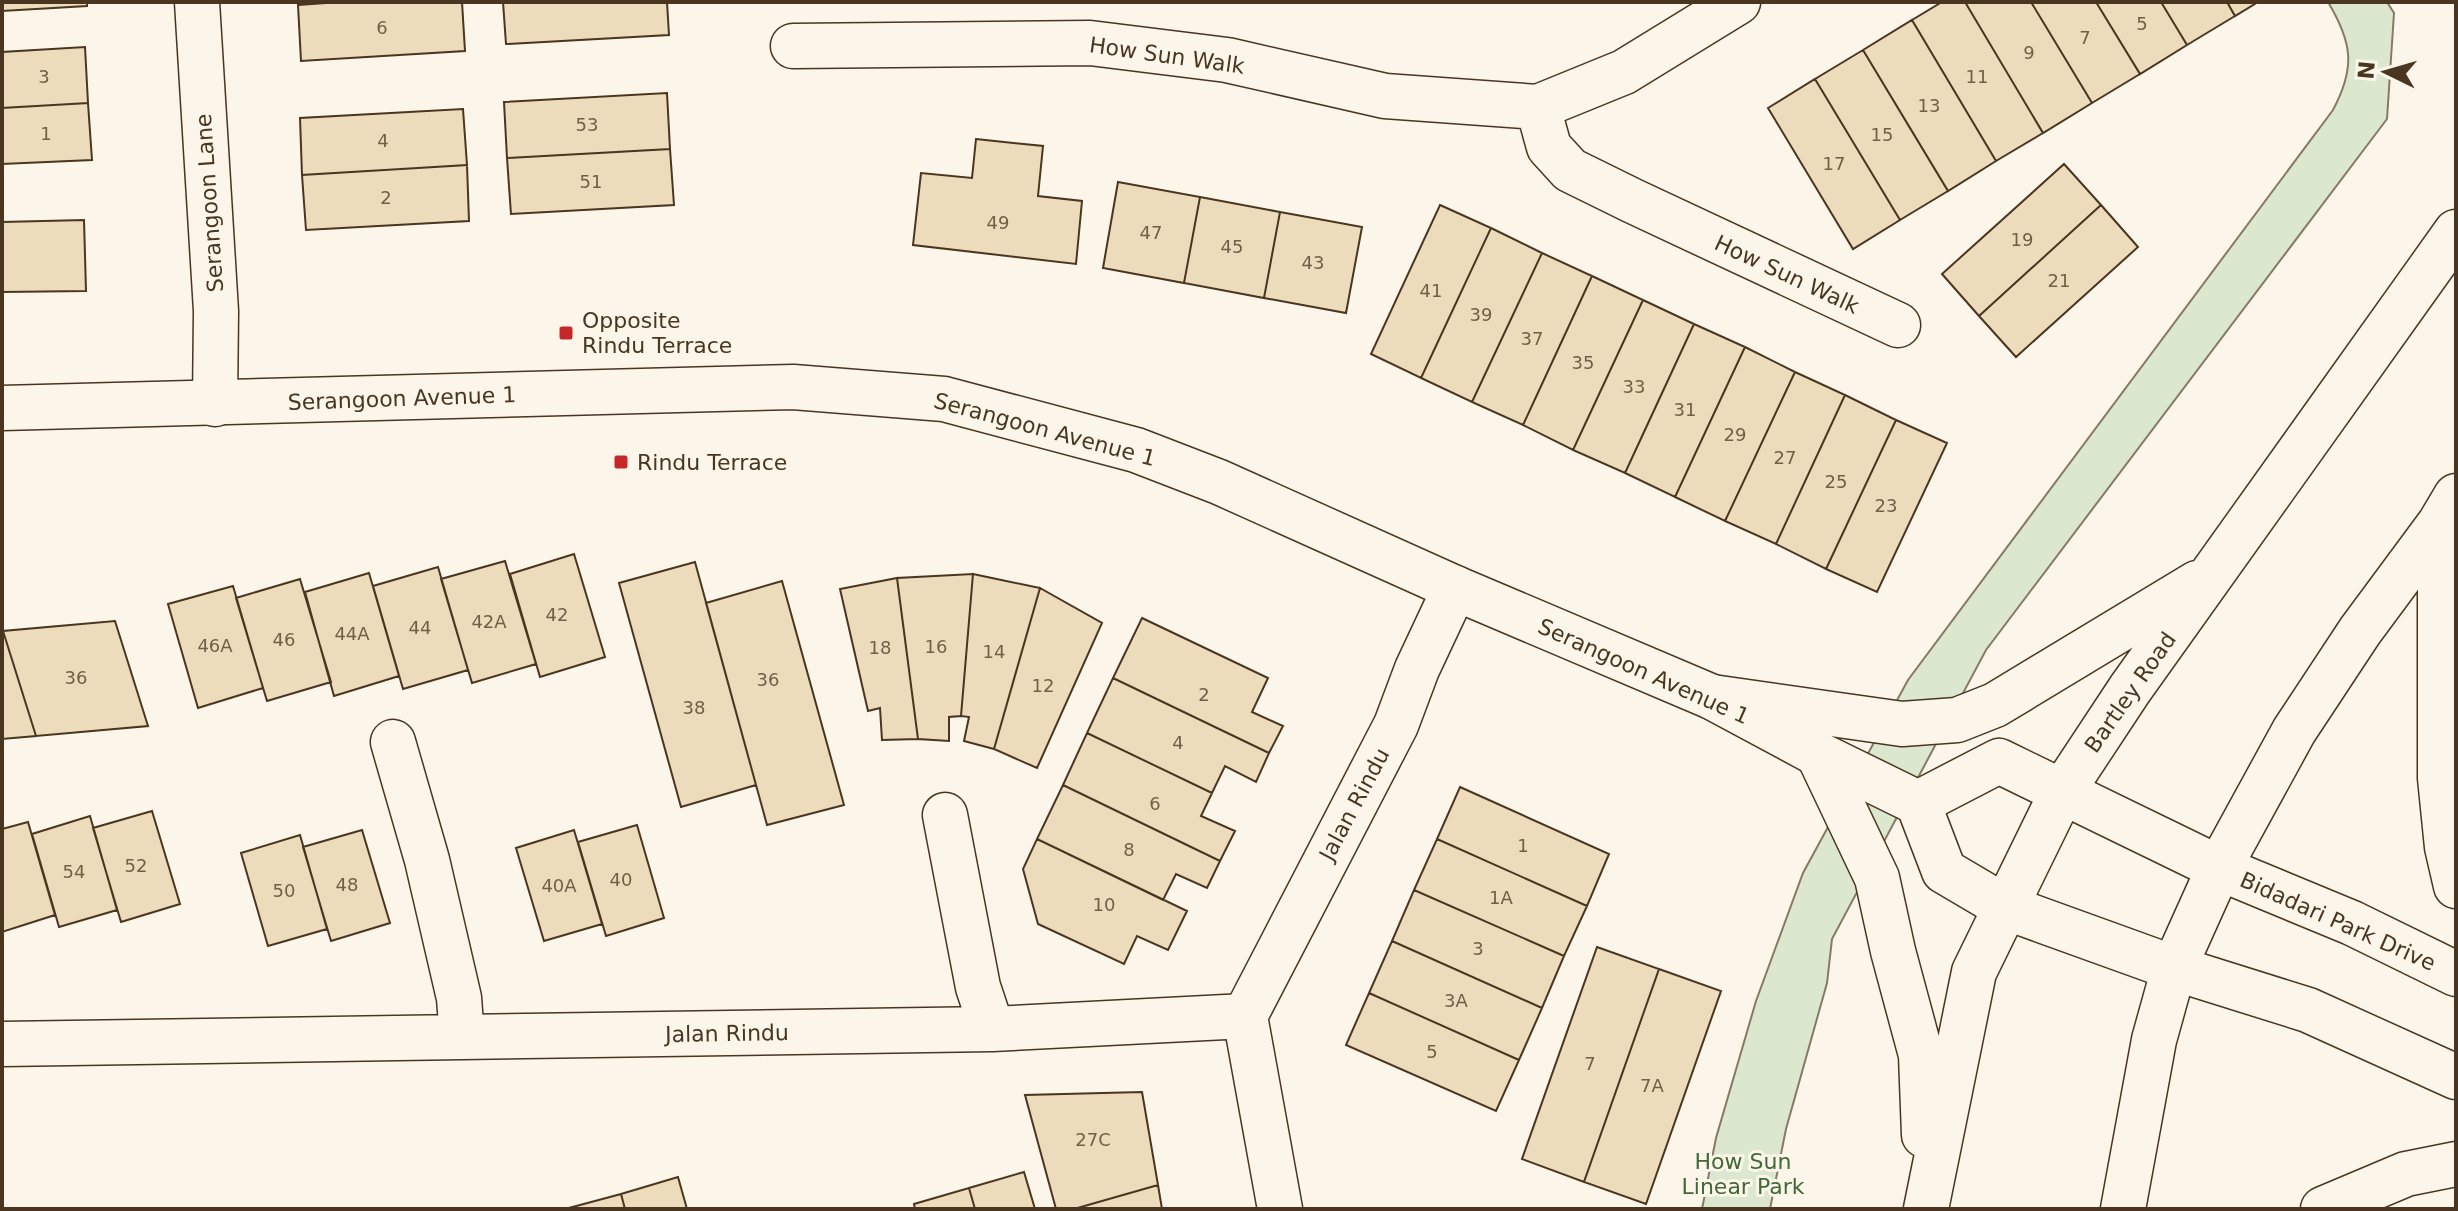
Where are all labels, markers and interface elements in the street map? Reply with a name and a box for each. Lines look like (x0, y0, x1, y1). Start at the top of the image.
house number: 5 (2136, 13, 2148, 34)
house number: 6 (376, 17, 388, 38)
house number: 7 (2079, 27, 2091, 48)
street label: How Sun Walk (1088, 32, 1246, 79)
north arrow (2346, 32, 2426, 112)
house number: 9 (2023, 42, 2035, 63)
text: N (2353, 60, 2380, 81)
house number: 3 (38, 66, 50, 87)
house number: 11 (1966, 66, 1988, 87)
house number: 13 (1918, 95, 1940, 116)
street label: Serangoon Lane (191, 113, 228, 293)
house number: 53 (576, 114, 598, 135)
house number: 1 (40, 123, 52, 144)
house number: 15 (1871, 124, 1893, 145)
house number: 4 (377, 130, 389, 151)
house number: 17 (1823, 153, 1845, 174)
house number: 51 (580, 171, 602, 192)
house number: 2 (380, 187, 392, 208)
house number: 49 (987, 212, 1009, 233)
house number: 47 (1140, 222, 1162, 243)
house number: 19 (2011, 229, 2033, 250)
street label: How Sun Walk (1711, 230, 1863, 319)
house number: 45 (1221, 236, 1243, 257)
house number: 43 (1302, 252, 1324, 273)
house number: 21 (2048, 270, 2070, 291)
house number: 41 (1420, 280, 1442, 301)
house number: 39 (1470, 304, 1492, 325)
place label: Opposite Rindu Terrace (582, 308, 732, 358)
marker: Opposite Rindu Terrace (557, 324, 575, 342)
house number: 37 (1521, 328, 1543, 349)
house number: 35 (1572, 352, 1594, 373)
house number: 33 (1623, 376, 1645, 397)
street label: Serangoon Avenue 1 (287, 382, 517, 415)
street label: Serangoon Avenue 1 (931, 388, 1158, 471)
house number: 31 (1674, 399, 1696, 420)
house number: 29 (1724, 424, 1746, 445)
house number: 27 (1774, 447, 1796, 468)
place label: Rindu Terrace (637, 450, 787, 475)
marker: Rindu Terrace (612, 453, 630, 471)
house number: 25 (1825, 471, 1847, 492)
house number: 23 (1875, 495, 1897, 516)
house number: 42 (546, 604, 568, 625)
house number: 42A (471, 611, 507, 632)
street label: Serangoon Avenue 1 (1534, 614, 1753, 729)
house number: 44 (409, 617, 431, 638)
house number: 44A (334, 623, 370, 644)
street label: Bartley Road (2080, 627, 2181, 757)
house number: 46 (273, 629, 295, 650)
house number: 46A (197, 635, 233, 656)
house number: 16 (925, 636, 947, 657)
house number: 18 (869, 637, 891, 658)
house number: 14 (983, 641, 1005, 662)
house number: 36 (65, 667, 87, 688)
house number: 36 (757, 669, 779, 690)
house number: 12 (1032, 675, 1054, 696)
house number: 2 (1198, 684, 1210, 705)
house number: 38 (683, 697, 705, 718)
house number: 4 (1172, 732, 1184, 753)
street label: Jalan Rindu (1313, 744, 1395, 867)
house number: 6 (1149, 793, 1161, 814)
house number: 1 (1517, 835, 1529, 856)
house number: 8 (1123, 839, 1135, 860)
house number: 52 (125, 855, 147, 876)
house number: 54 (63, 861, 85, 882)
street label: Bidadari Park Drive (2236, 867, 2439, 976)
house number: 40 (610, 869, 632, 890)
house number: 48 (336, 874, 358, 895)
house number: 40A (541, 875, 577, 896)
house number: 50 (273, 880, 295, 901)
house number: 1A (1489, 887, 1514, 908)
house number: 10 (1093, 894, 1115, 915)
house number: 3 (1472, 938, 1484, 959)
house number: 3A (1444, 990, 1469, 1011)
street label: Jalan Rindu (663, 1020, 789, 1047)
house number: 5 (1426, 1041, 1438, 1062)
house number: 7 (1584, 1053, 1596, 1074)
house number: 7A (1640, 1075, 1665, 1096)
house number: 27C (1075, 1129, 1111, 1150)
park label: How Sun Linear Park (1682, 1149, 1805, 1199)

